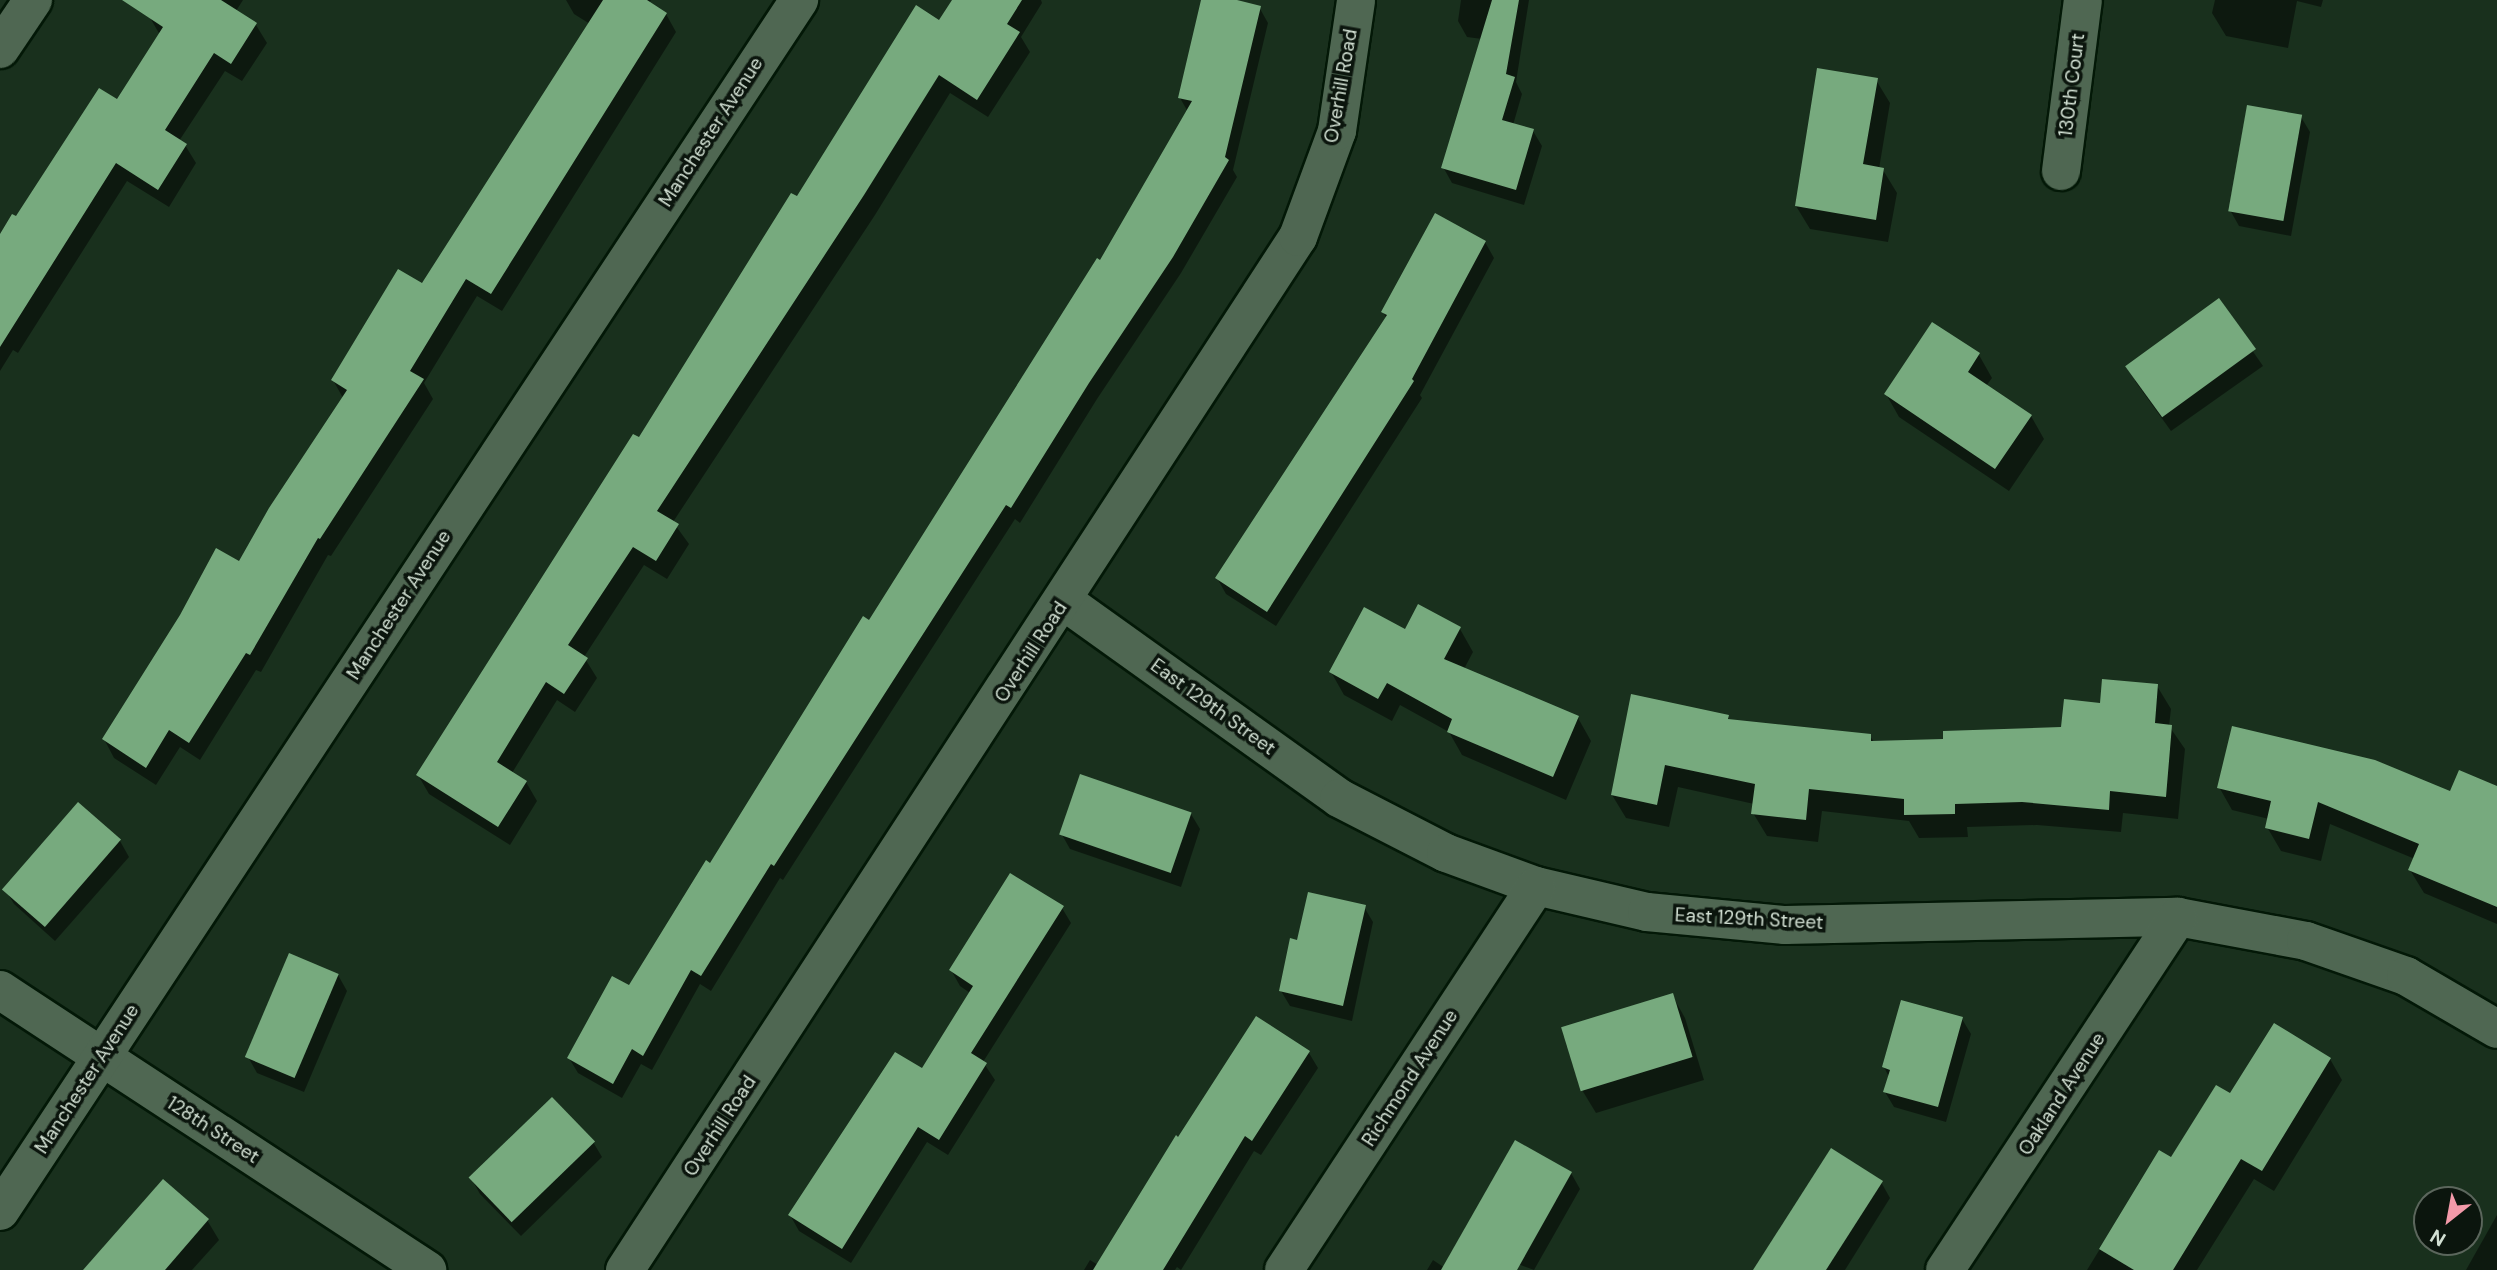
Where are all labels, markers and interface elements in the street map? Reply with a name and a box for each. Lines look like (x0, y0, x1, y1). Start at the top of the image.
street label: Overhill Road (1320, 27, 1362, 145)
street label: 130th Court (2054, 32, 2090, 138)
street label: Manchester Avenue (654, 53, 768, 211)
street label: Manchester Avenue (342, 526, 456, 684)
street label: Overhill Road (990, 597, 1072, 707)
street label: East 129th Street (1146, 654, 1280, 760)
street label: East 129th Street (1674, 904, 1824, 934)
street label: Manchester Avenue (30, 1000, 144, 1158)
street label: Richmond Avenue (1357, 1005, 1463, 1151)
street label: Oakland Avenue (2014, 1028, 2110, 1160)
street label: Overhill Road (679, 1071, 761, 1181)
street label: 128th Street (163, 1092, 263, 1168)
north arrow (2413, 1186, 2483, 1256)
text: N (2426, 1223, 2450, 1252)

